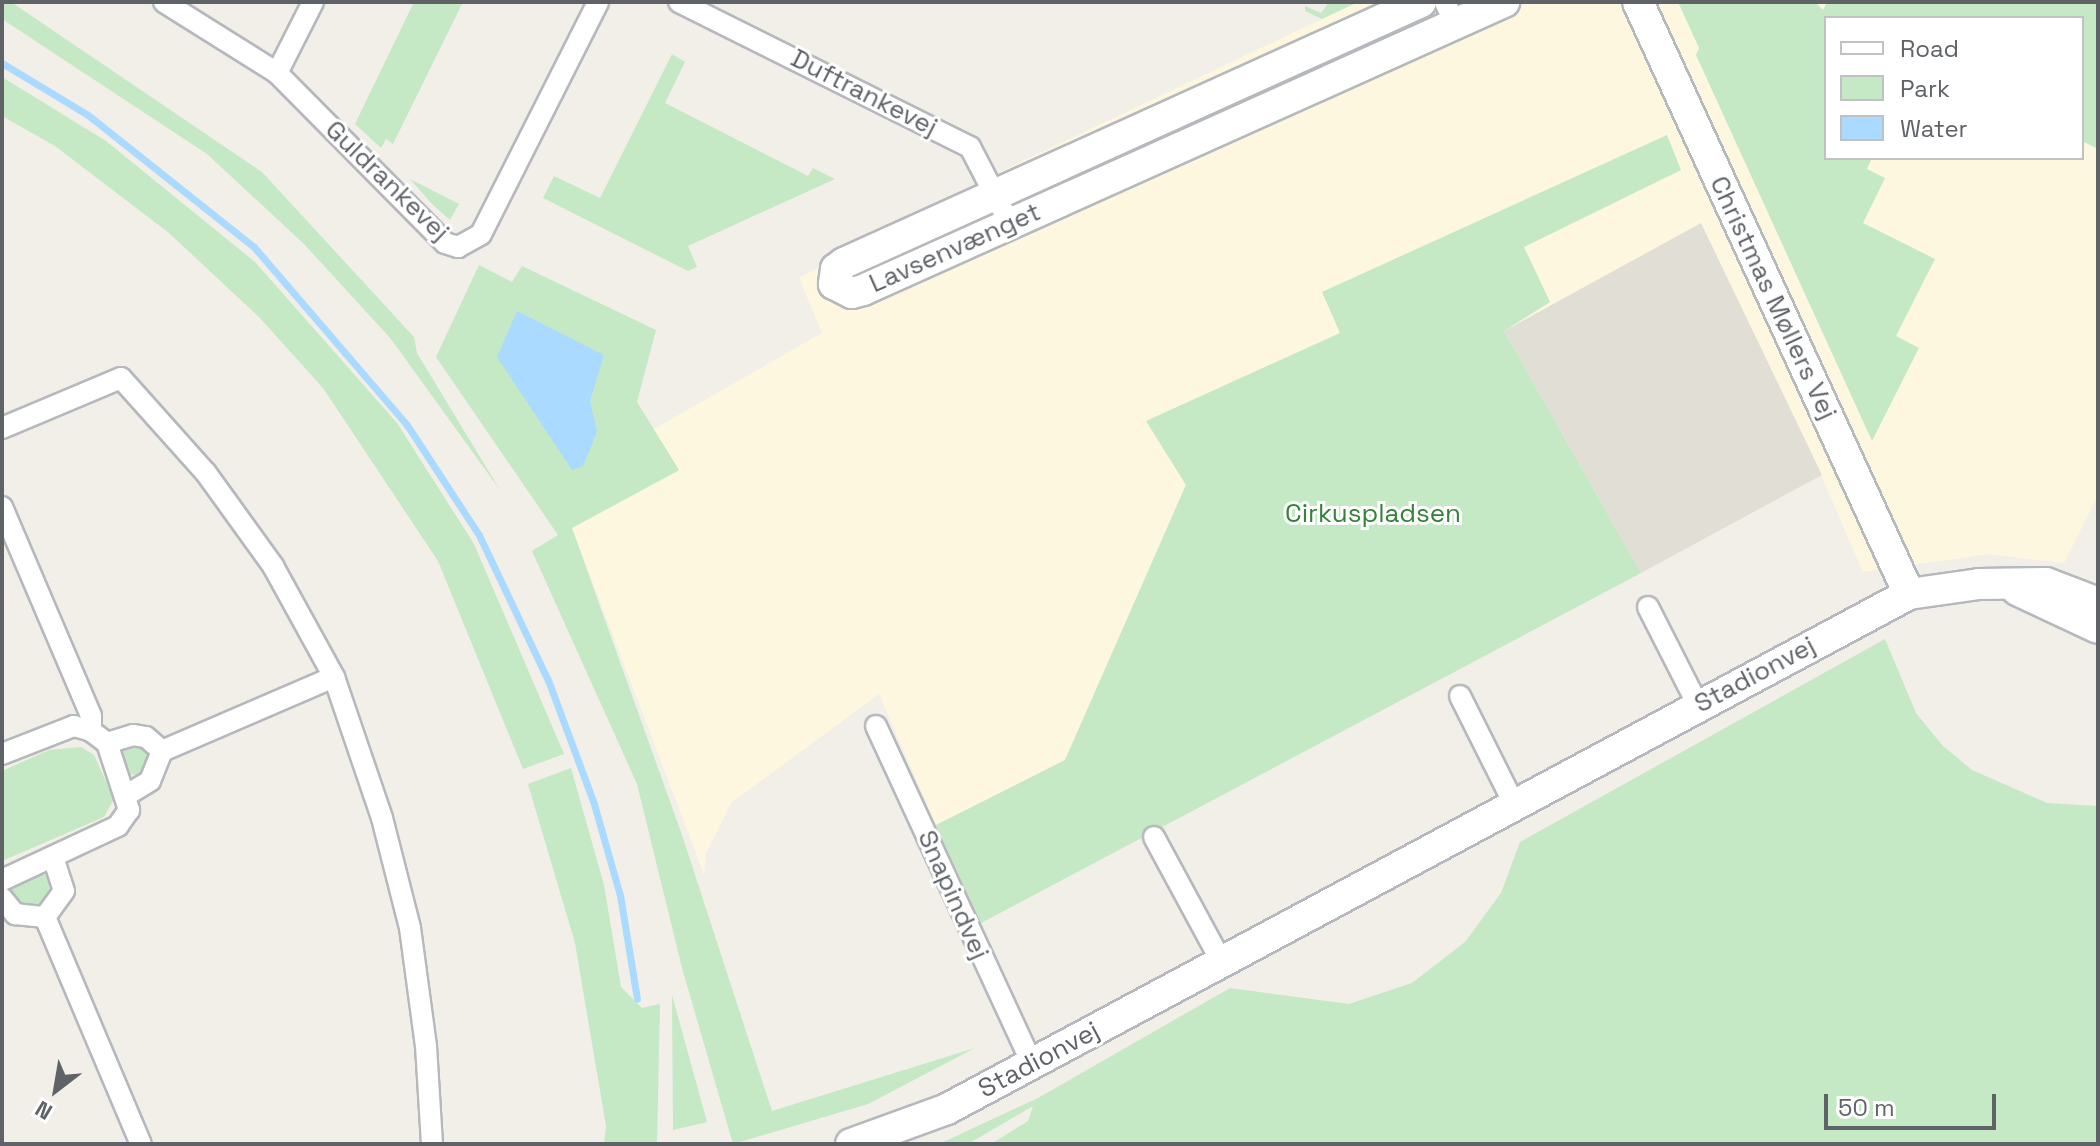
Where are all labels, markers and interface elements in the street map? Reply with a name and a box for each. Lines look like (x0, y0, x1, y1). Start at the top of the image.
legend (1824, 16, 2084, 160)
text: Road (1900, 33, 1959, 64)
street label: Duftrankevej (786, 43, 942, 143)
text: Park (1900, 73, 1950, 104)
text: Water (1900, 113, 1968, 144)
street label: Guldrankevej (319, 114, 455, 248)
street label: Christmas Møllers Vej (1703, 171, 1843, 425)
street label: Lavsenvænget (865, 196, 1045, 300)
park label: Cirkuspladsen (1285, 498, 1461, 530)
street label: Stadionvej (1689, 630, 1821, 720)
street label: Snapindvej (911, 826, 995, 964)
street label: Stadionvej (973, 1015, 1105, 1105)
north arrow (16, 1050, 96, 1130)
scale bar (1828, 1078, 2000, 1128)
text: 50 m (1838, 1092, 1895, 1123)
text: N (30, 1095, 57, 1126)

